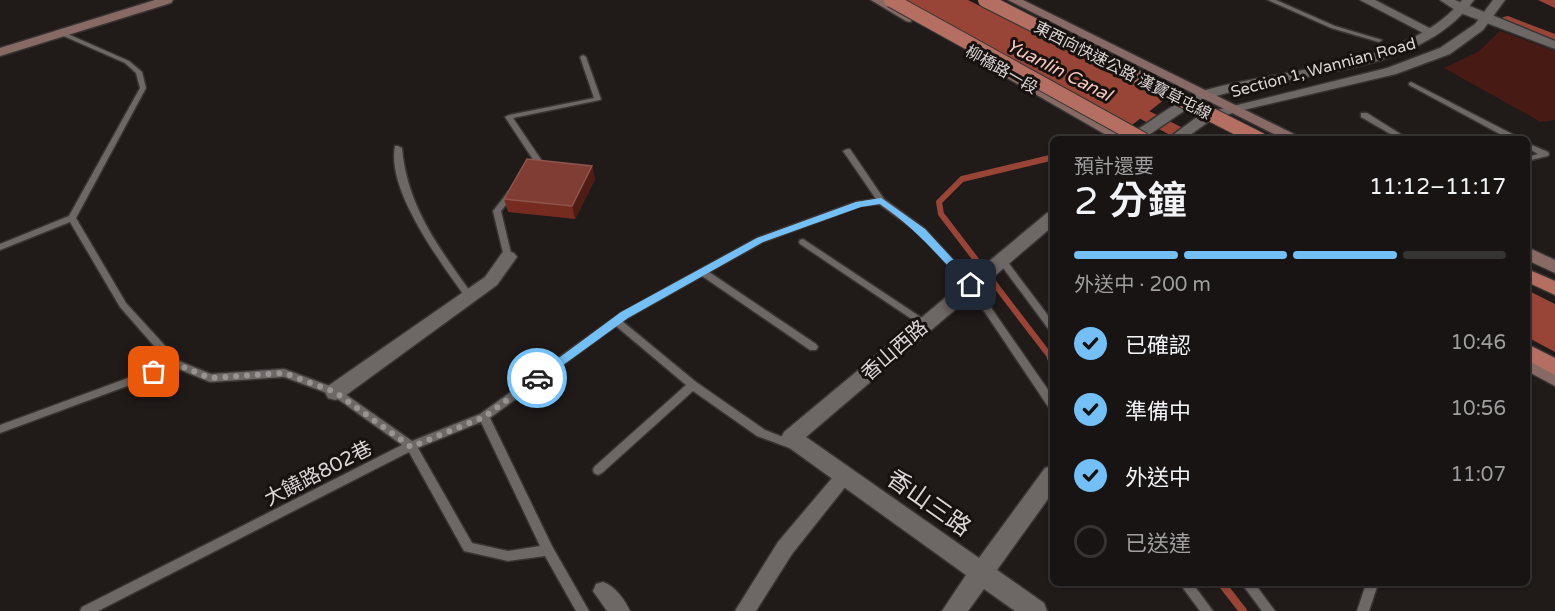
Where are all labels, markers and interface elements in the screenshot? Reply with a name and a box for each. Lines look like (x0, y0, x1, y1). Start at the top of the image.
street label: 東西向快速公路 漢寶草屯線 (1031, 17, 1214, 124)
water label: Yuanlin Canal (1003, 34, 1118, 107)
street label: Section 1, Wannian Road (1229, 34, 1418, 102)
street label: 柳橋路一段 (962, 41, 1041, 99)
text: 預計還要 (1074, 155, 1154, 179)
text: 11:12–11:17 (1369, 174, 1506, 200)
text: 2 分鐘 (1074, 178, 1187, 225)
pin (945, 259, 996, 310)
icon: home (954, 268, 987, 301)
text: 外送中 · 200 m (1074, 273, 1211, 297)
street label: 香山西路 (857, 315, 933, 386)
icon: check (1074, 327, 1107, 360)
text: 10:46 (1451, 331, 1506, 355)
text: 已確認 (1125, 333, 1191, 359)
pin (128, 346, 179, 397)
courier (507, 348, 567, 408)
icon: bag (137, 355, 170, 388)
icon: car (521, 362, 554, 395)
icon: check (1074, 393, 1107, 426)
text: 10:56 (1451, 397, 1506, 421)
text: 準備中 (1125, 399, 1191, 425)
street label: 大饒路802巷 (261, 436, 376, 511)
icon: check (1074, 459, 1107, 492)
text: 11:07 (1451, 463, 1506, 487)
street label: 香山三路 (881, 464, 976, 543)
text: 外送中 (1125, 465, 1191, 491)
text: 已送達 (1125, 531, 1191, 557)

